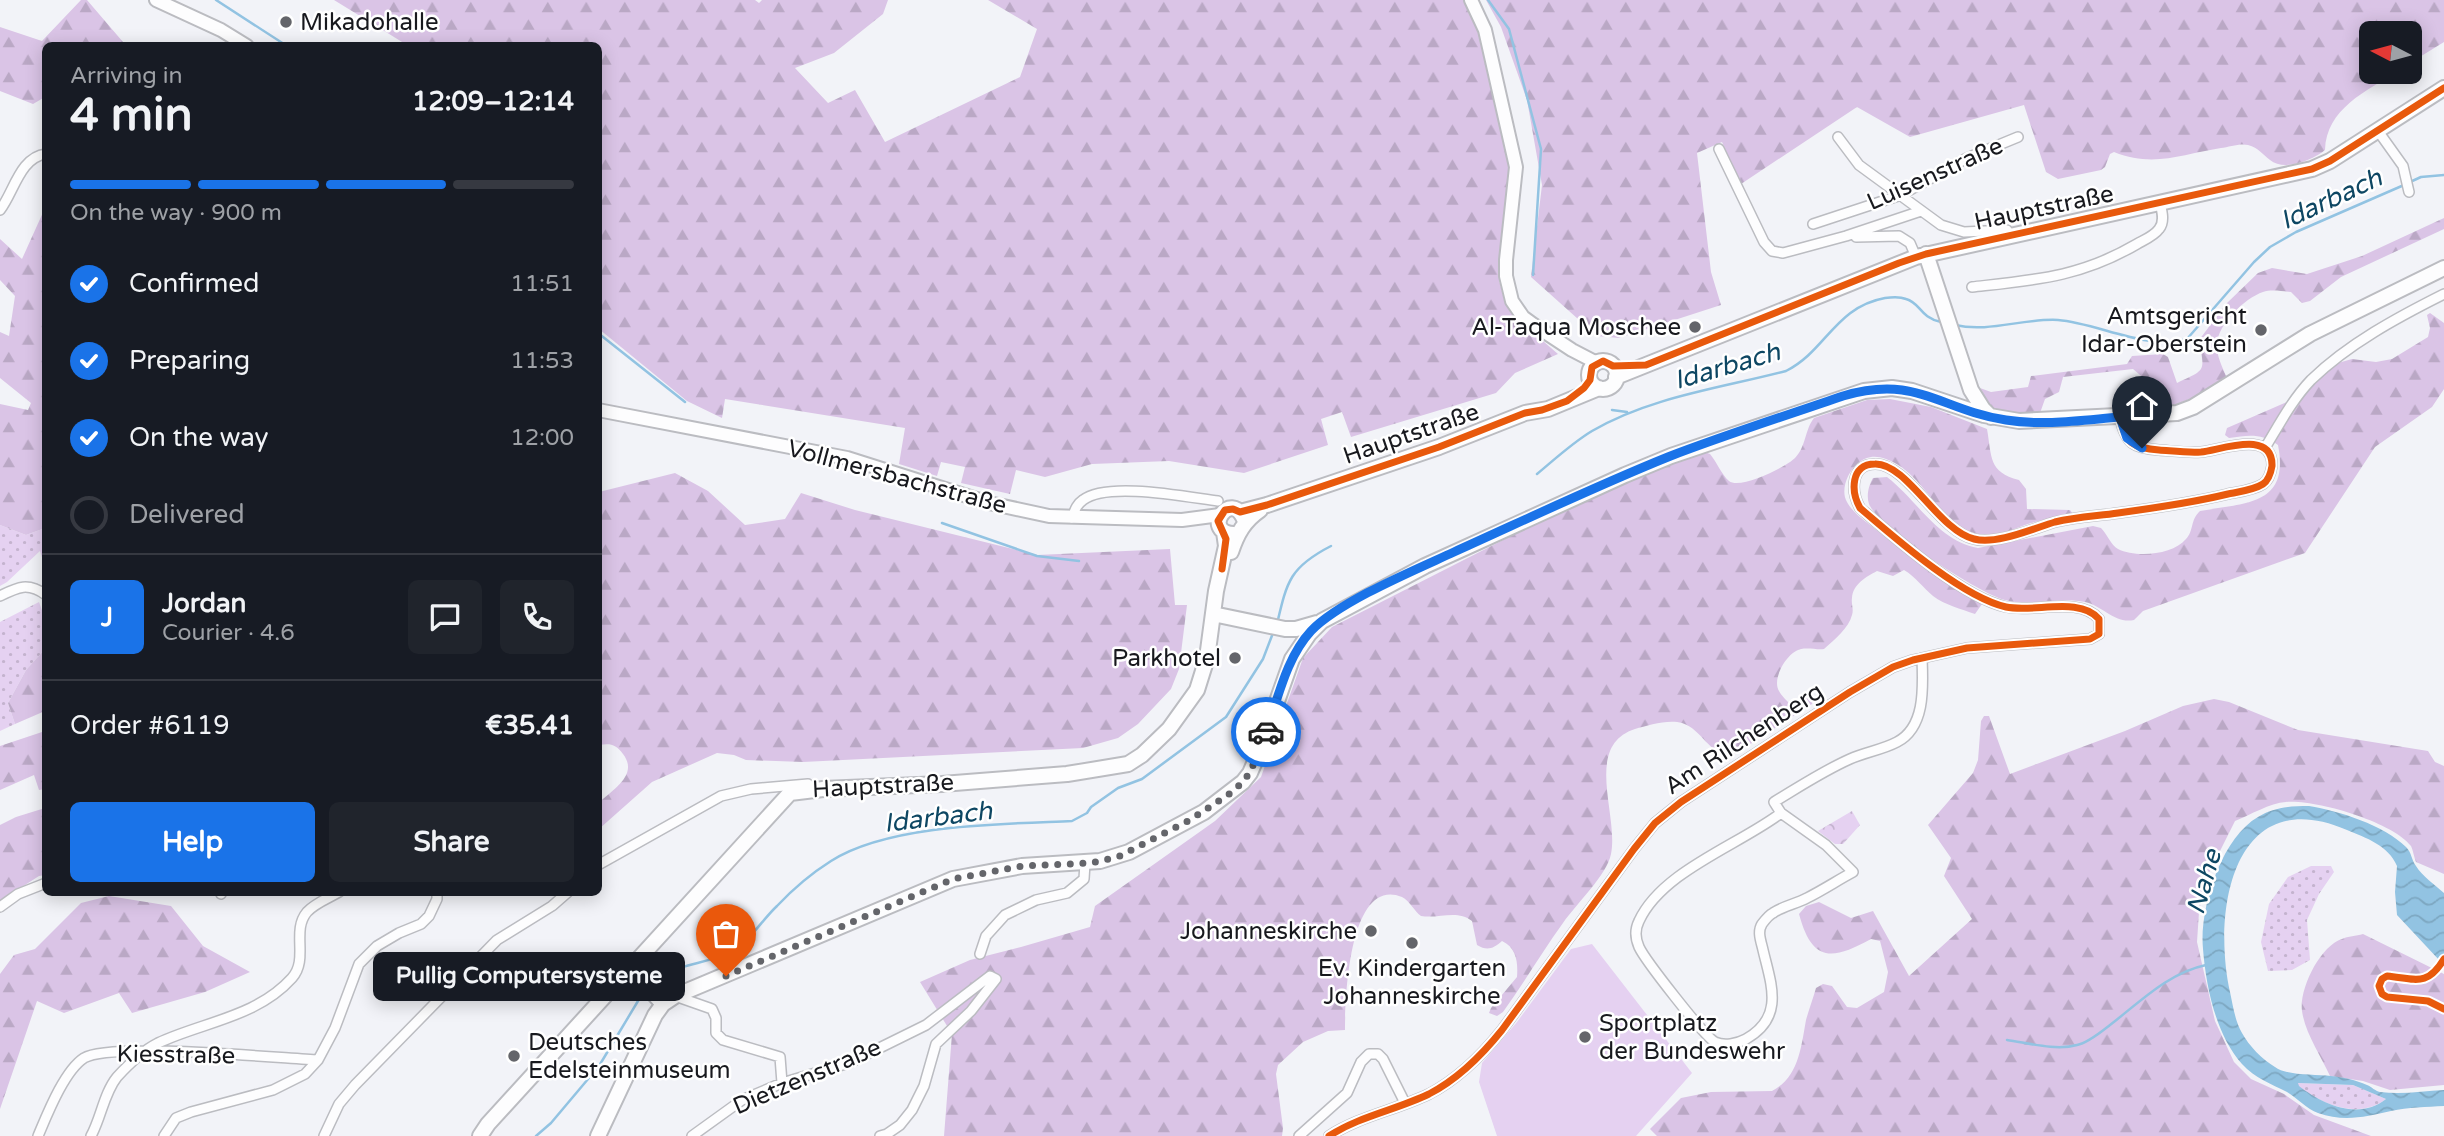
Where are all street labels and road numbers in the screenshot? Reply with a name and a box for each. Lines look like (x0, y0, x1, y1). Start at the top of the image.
street label: Luisenstraße (1863, 131, 2007, 217)
street label: Hauptstraße (1972, 179, 2116, 237)
street label: Hauptstraße (1339, 397, 1483, 471)
street label: Vollmersbachstraße (784, 434, 1010, 520)
street label: Am Rilchenberg (1659, 677, 1829, 801)
street label: Hauptstraße (811, 768, 955, 804)
street label: Dietzenstraße (729, 1033, 885, 1121)
street label: Kiesstraße (116, 1039, 236, 1071)

